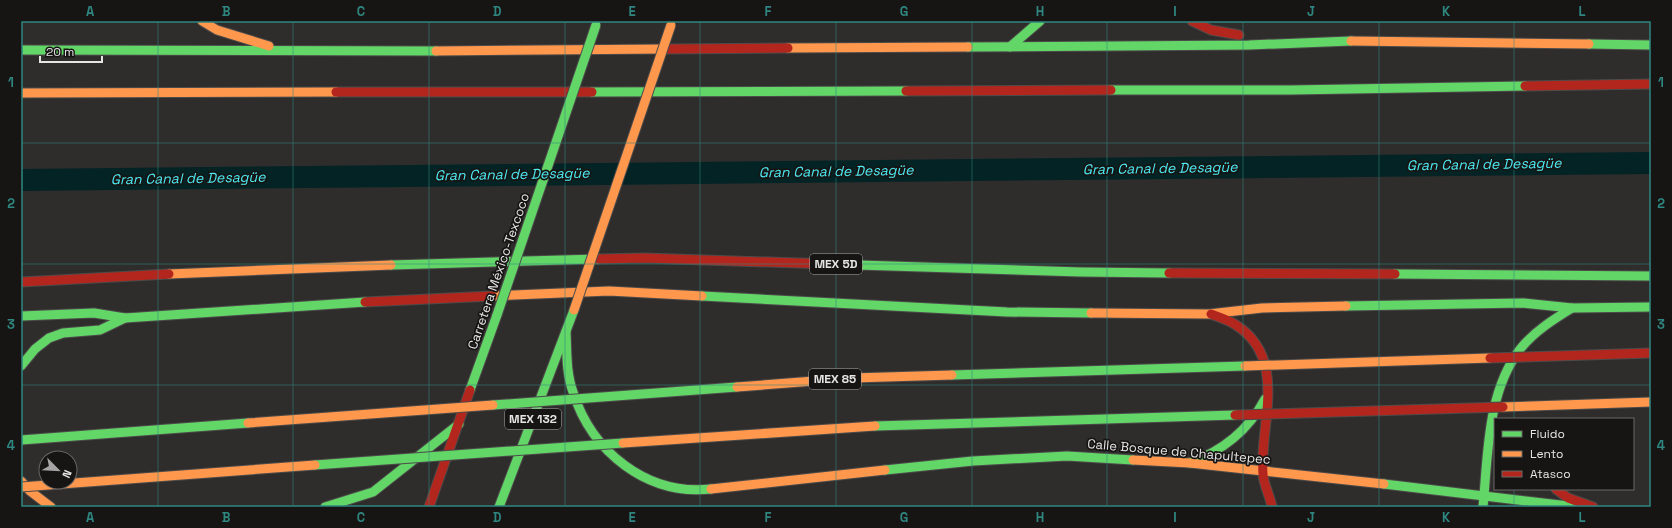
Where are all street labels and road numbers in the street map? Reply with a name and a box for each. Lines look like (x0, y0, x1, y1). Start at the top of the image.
street label: Carretera México-Texcoco (464, 191, 533, 352)
road number: MEX 5D (810, 254, 862, 274)
road number: MEX 85 (809, 369, 861, 389)
road number: MEX 132 (505, 409, 561, 429)
street label: Calle Bosque de Chapultepec (1087, 435, 1272, 468)

